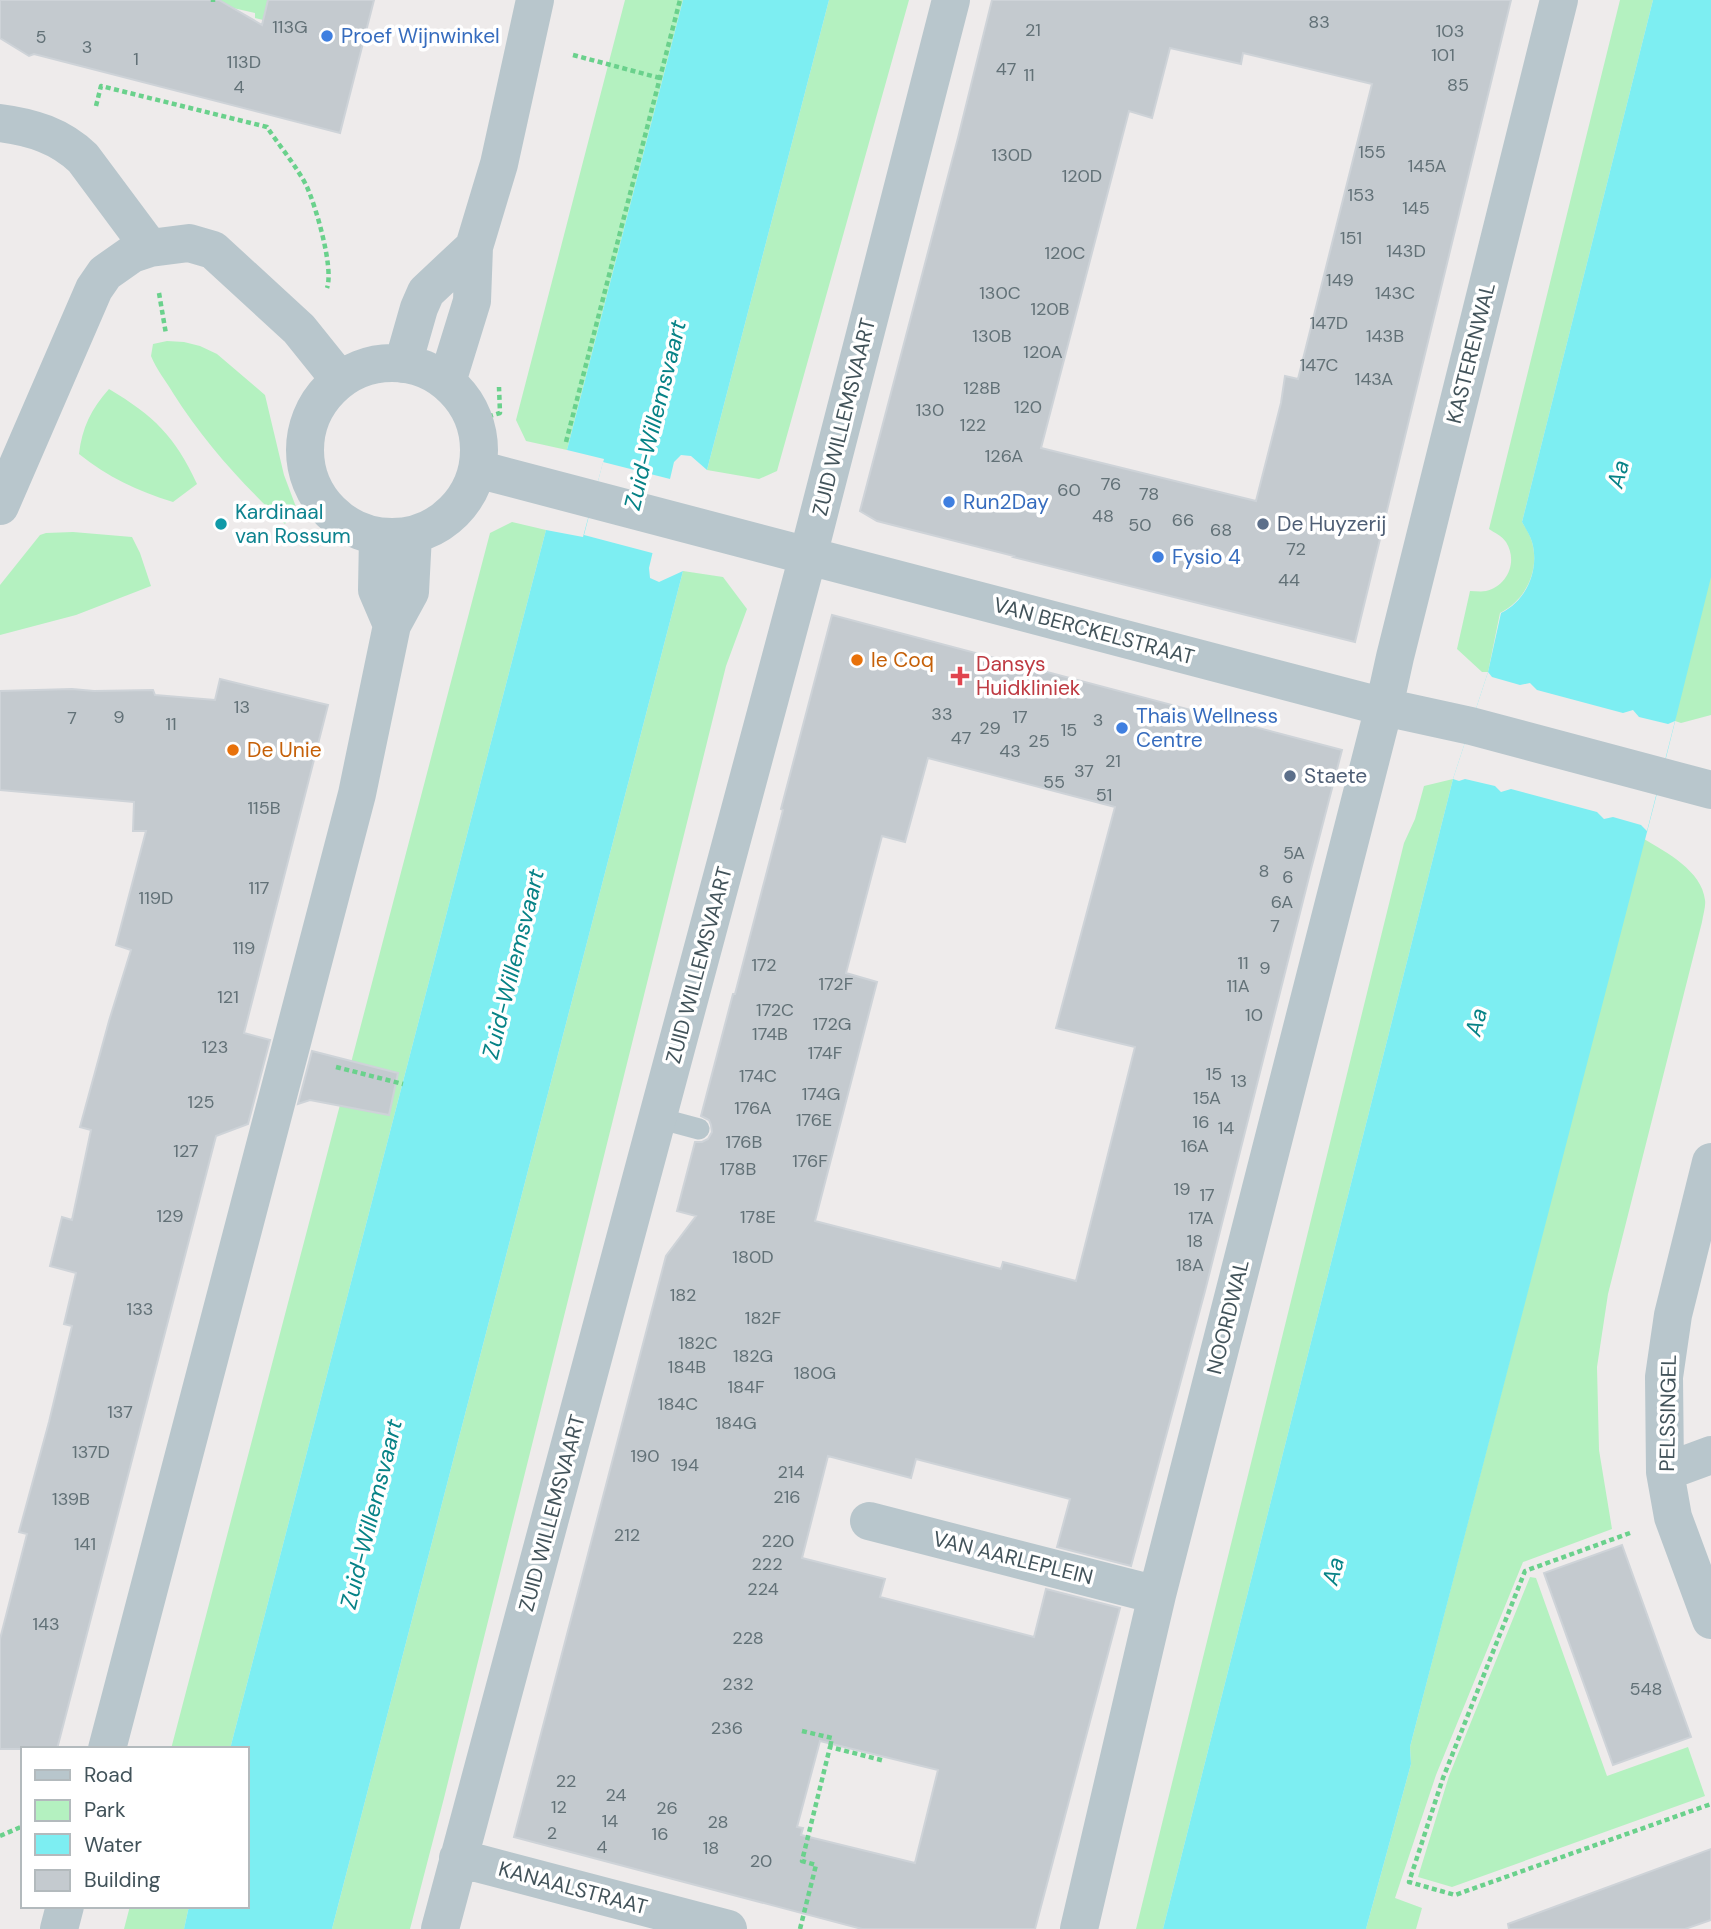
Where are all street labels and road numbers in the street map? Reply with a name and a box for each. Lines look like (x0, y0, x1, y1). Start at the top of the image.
street label: KASTERENWAL (1440, 280, 1502, 426)
street label: ZUID WILLEMSVAART (806, 315, 882, 519)
street label: VAN BERCKELSTRAAT (991, 591, 1198, 671)
street label: ZUID WILLEMSVAART (659, 863, 739, 1067)
street label: NOORDWAL (1200, 1257, 1256, 1377)
street label: PELSSINGEL (1653, 1354, 1683, 1472)
street label: ZUID WILLEMSVAART (512, 1411, 592, 1615)
street label: VAN AARLEPLEIN (930, 1525, 1096, 1591)
street label: KANAALSTRAAT (495, 1855, 651, 1921)

